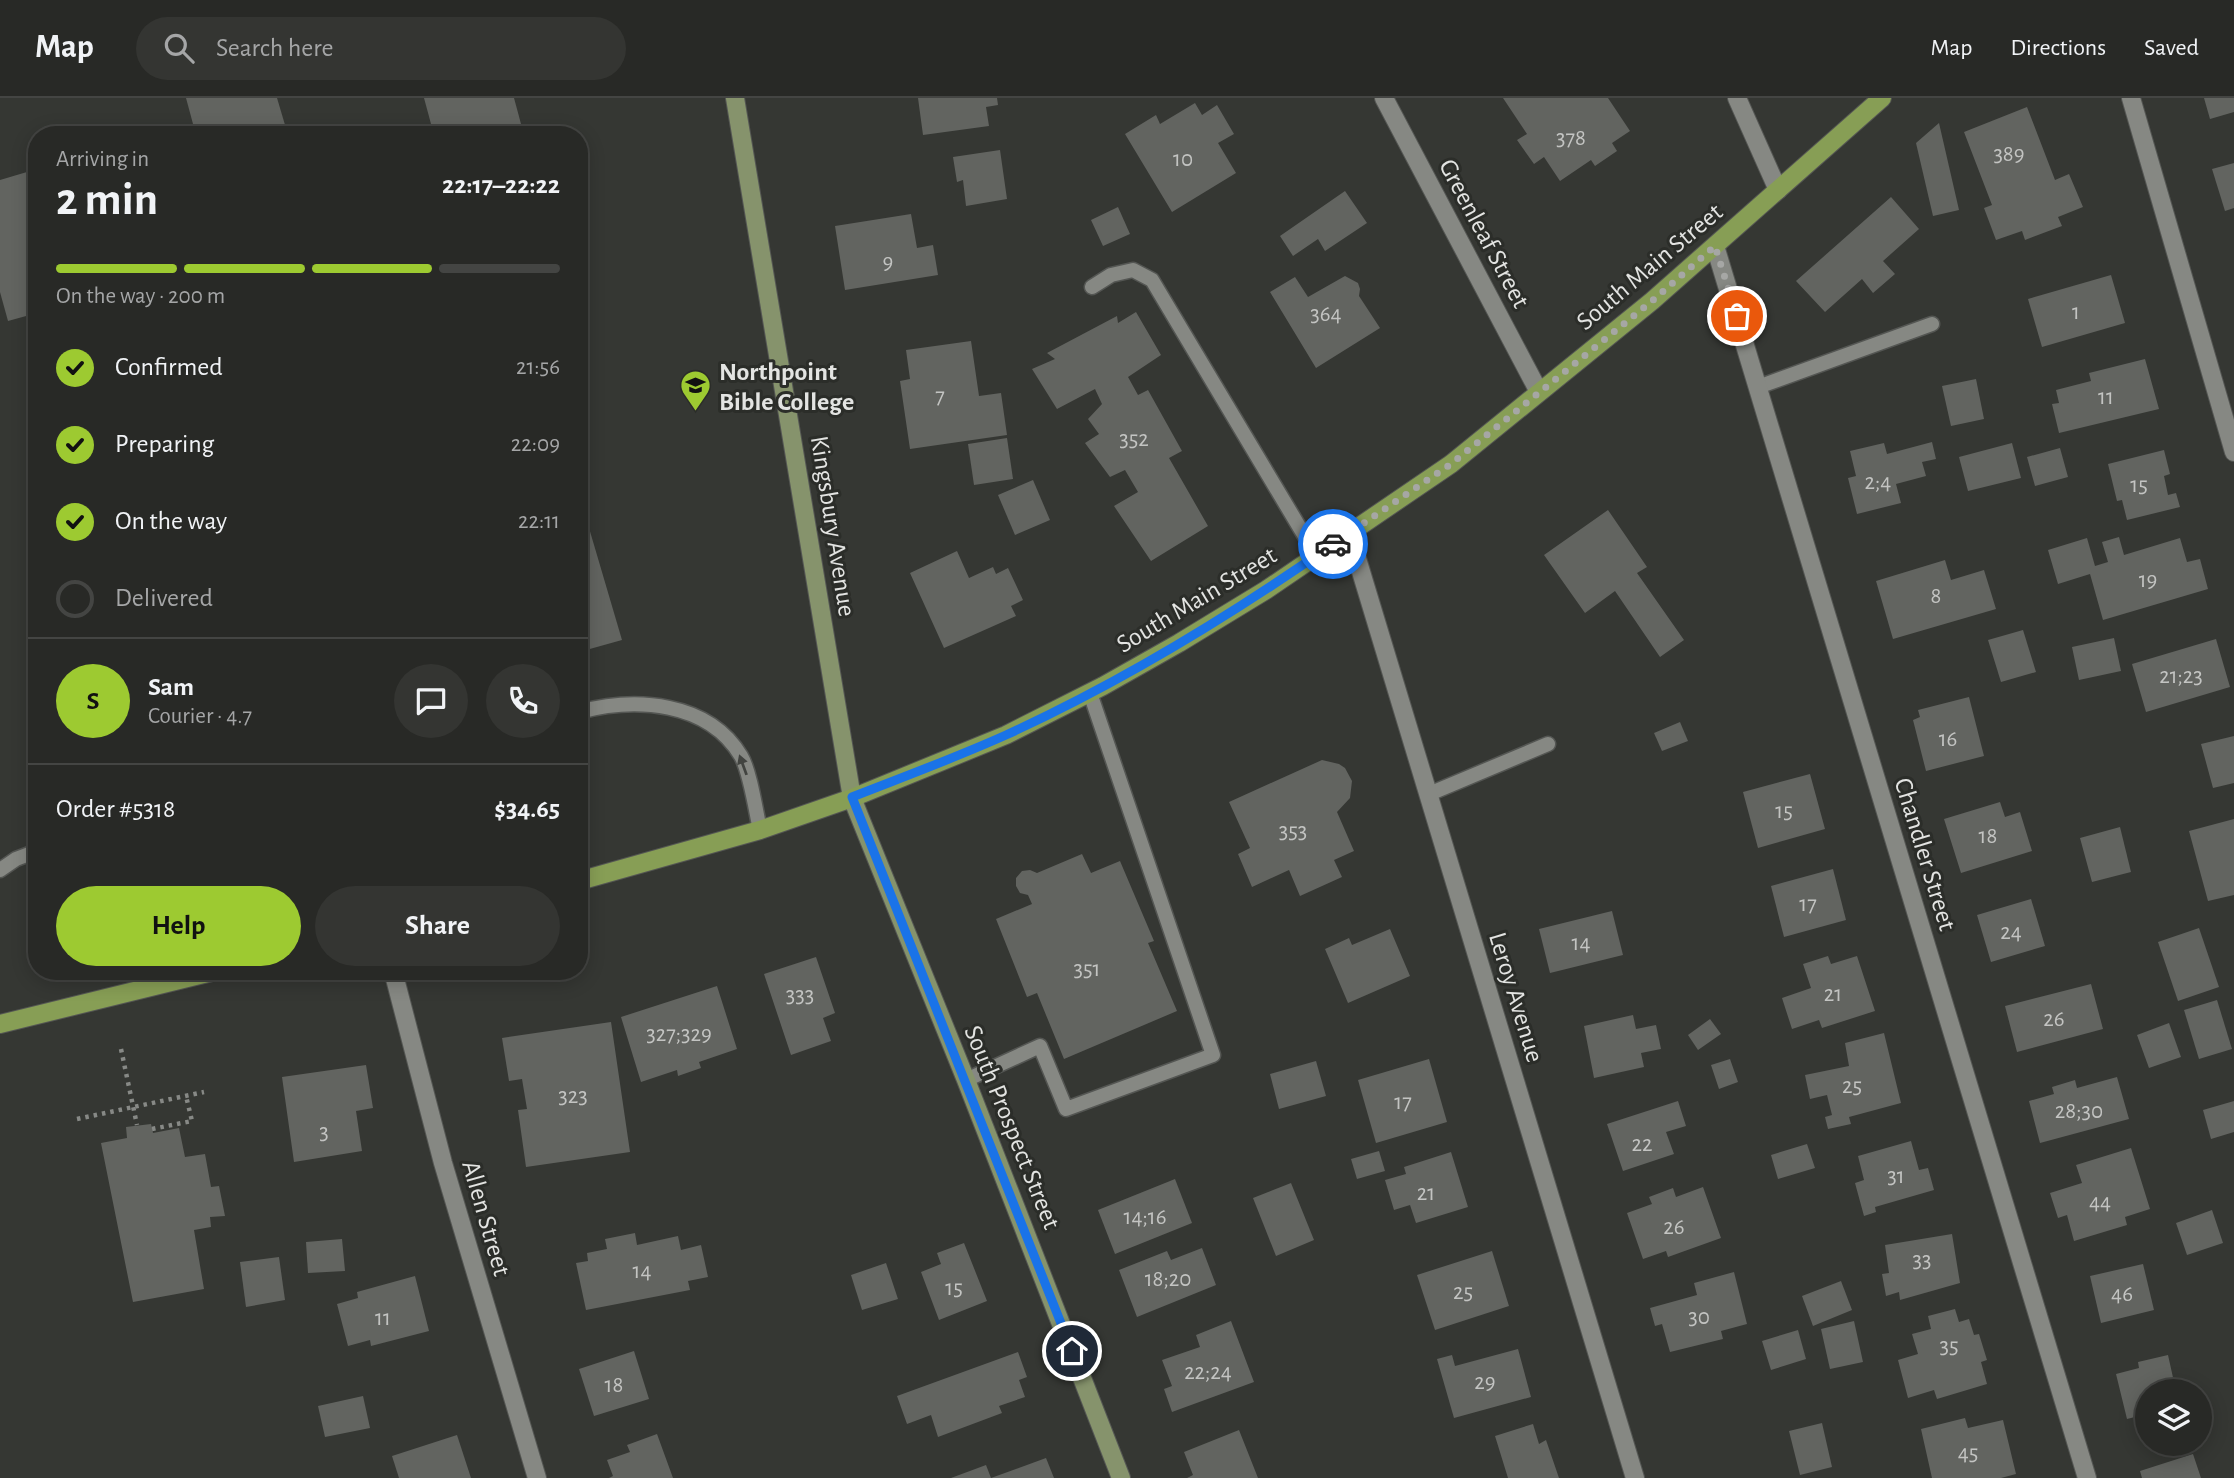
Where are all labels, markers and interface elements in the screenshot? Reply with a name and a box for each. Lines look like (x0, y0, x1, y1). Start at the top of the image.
search box (136, 17, 626, 80)
icon: search (160, 29, 198, 67)
text: Map (35, 31, 94, 64)
text: Search here (216, 35, 334, 61)
text: Map (1930, 36, 1972, 60)
text: Directions (2010, 36, 2106, 60)
text: Saved (2144, 36, 2199, 60)
house number: 378 (1556, 127, 1586, 150)
house number: 389 (1993, 143, 2025, 166)
text: Arriving in (56, 148, 149, 171)
house number: 10 (1173, 148, 1193, 171)
street label: Greenleaf Street (1434, 155, 1534, 312)
text: 22:17–22:22 (442, 172, 560, 198)
text: 2 min (56, 177, 158, 223)
street label: South Main Street (1572, 199, 1727, 335)
house number: 9 (883, 251, 893, 274)
text: On the way · 200 m (56, 285, 225, 308)
pin (1707, 286, 1767, 346)
icon: bag (1718, 297, 1756, 335)
house number: 1 (2072, 301, 2080, 324)
house number: 364 (1310, 303, 1342, 326)
icon: check (56, 349, 94, 387)
text: Confirmed (115, 354, 223, 380)
text: 21:56 (516, 356, 560, 379)
place label: Northpoint Bible College (719, 359, 854, 415)
school or university icon: Northpoint Bible College (679, 369, 713, 413)
house number: 7 (935, 385, 945, 408)
house number: 11 (2098, 386, 2114, 409)
icon: check (56, 426, 94, 464)
house number: 352 (1119, 428, 1149, 451)
text: Preparing (115, 431, 214, 457)
text: 22:09 (511, 433, 560, 456)
street label: Kingsbury Avenue (806, 434, 860, 618)
house number: 2;4 (1865, 471, 1891, 494)
house number: 15 (2130, 474, 2148, 497)
icon: check (56, 503, 94, 541)
text: On the way (115, 508, 227, 534)
courier (1298, 509, 1368, 579)
text: 22:11 (518, 510, 560, 533)
icon: car (1314, 525, 1352, 563)
street label: South Main Street (1112, 542, 1281, 658)
house number: 19 (2139, 569, 2157, 592)
text: Delivered (115, 585, 213, 611)
house number: 8 (1931, 585, 1941, 608)
button: chat (394, 664, 468, 738)
button: phone (486, 664, 560, 738)
house number: 21;23 (2159, 665, 2203, 688)
text: Sam (148, 674, 194, 700)
text: S (87, 688, 99, 714)
text: Courier · 4.7 (148, 705, 252, 728)
house number: 16 (1939, 728, 1957, 751)
one-way arrow (737, 754, 748, 775)
street label: Chandler Street (1890, 775, 1961, 934)
text: Order #5318 (56, 796, 175, 822)
text: $34.65 (494, 796, 560, 822)
house number: 15 (1775, 800, 1793, 823)
house number: 353 (1279, 820, 1307, 843)
house number: 18 (1979, 825, 1997, 848)
button: Help (56, 886, 301, 966)
button: Share (315, 886, 560, 966)
house number: 17 (1799, 893, 1817, 916)
house number: 24 (2000, 921, 2022, 944)
street label: Leroy Avenue (1484, 929, 1548, 1065)
house number: 14 (1572, 932, 1590, 955)
house number: 351 (1073, 958, 1101, 981)
house number: 21 (1824, 983, 1842, 1006)
house number: 333 (786, 984, 814, 1007)
house number: 26 (2043, 1008, 2065, 1031)
street label: South Prospect Street (959, 1022, 1065, 1233)
house number: 327;329 (646, 1023, 712, 1046)
house number: 25 (1842, 1075, 1862, 1098)
house number: 323 (558, 1085, 588, 1108)
house number: 17 (1394, 1091, 1412, 1114)
house number: 28;30 (2055, 1100, 2103, 1123)
house number: 3 (319, 1121, 329, 1144)
house number: 22 (1632, 1133, 1652, 1156)
street label: Allen Street (457, 1158, 515, 1279)
house number: 31 (1887, 1165, 1905, 1188)
house number: 21 (1417, 1182, 1435, 1205)
house number: 44 (2089, 1191, 2111, 1214)
house number: 14;16 (1124, 1206, 1166, 1229)
house number: 26 (1663, 1216, 1685, 1239)
house number: 33 (1913, 1249, 1931, 1272)
house number: 14 (633, 1260, 651, 1283)
house number: 18;20 (1145, 1268, 1191, 1291)
house number: 15 (945, 1277, 963, 1300)
house number: 25 (1453, 1281, 1473, 1304)
house number: 46 (2111, 1283, 2133, 1306)
house number: 30 (1688, 1306, 1710, 1329)
house number: 11 (375, 1307, 391, 1330)
pin (1042, 1321, 1102, 1381)
icon: home (1053, 1332, 1091, 1370)
house number: 35 (1939, 1335, 1959, 1358)
house number: 22;24 (1184, 1361, 1232, 1384)
house number: 29 (1474, 1371, 1496, 1394)
house number: 18 (605, 1374, 623, 1397)
map controls (2135, 1379, 2212, 1456)
button: layers (2135, 1379, 2212, 1456)
house number: 45 (1958, 1442, 1978, 1465)

